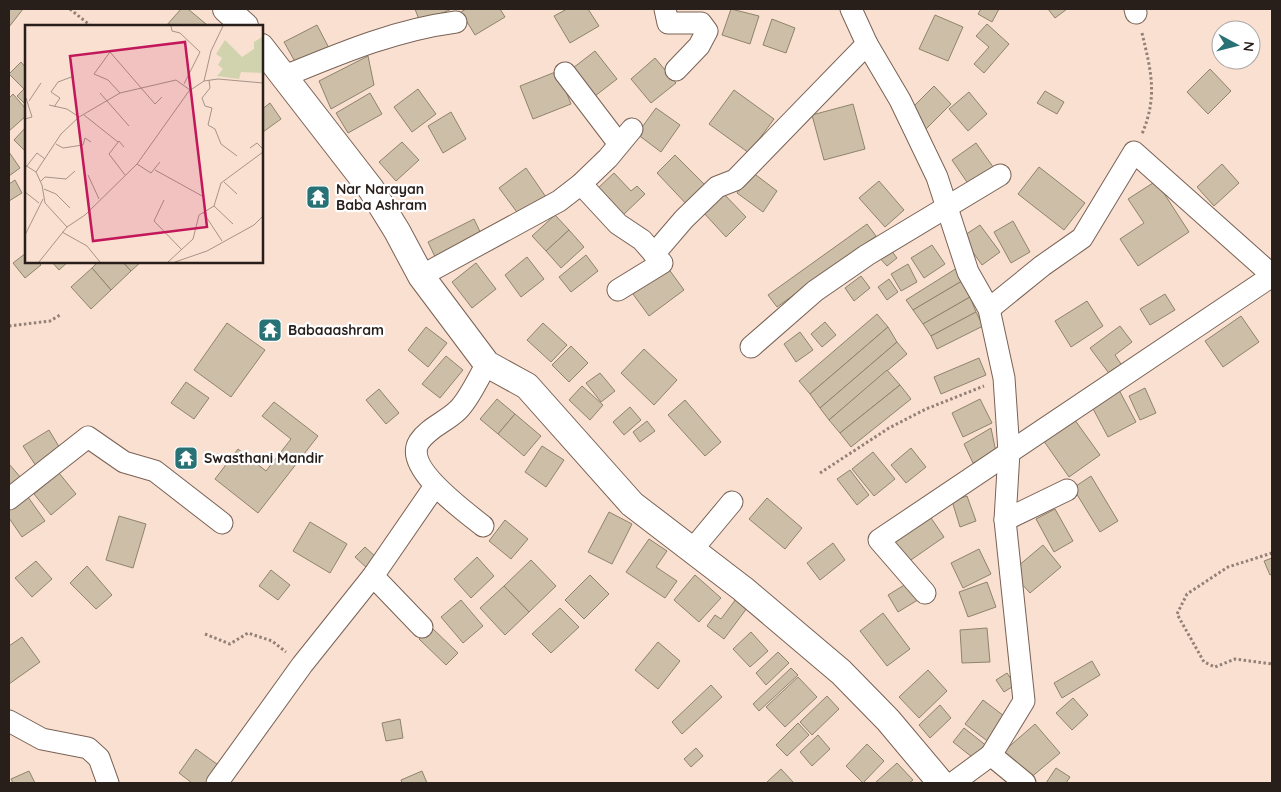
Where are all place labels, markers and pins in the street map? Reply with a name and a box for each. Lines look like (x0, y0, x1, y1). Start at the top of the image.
place label: Nar Narayan Baba Ashram (336, 180, 427, 214)
temple icon: Nar Narayan Baba Ashram (305, 184, 331, 210)
temple icon: Babaaashram (257, 317, 283, 343)
place label: Babaaashram (288, 321, 384, 339)
temple icon: Swasthani Mandir (173, 445, 199, 471)
place label: Swasthani Mandir (204, 449, 324, 467)

